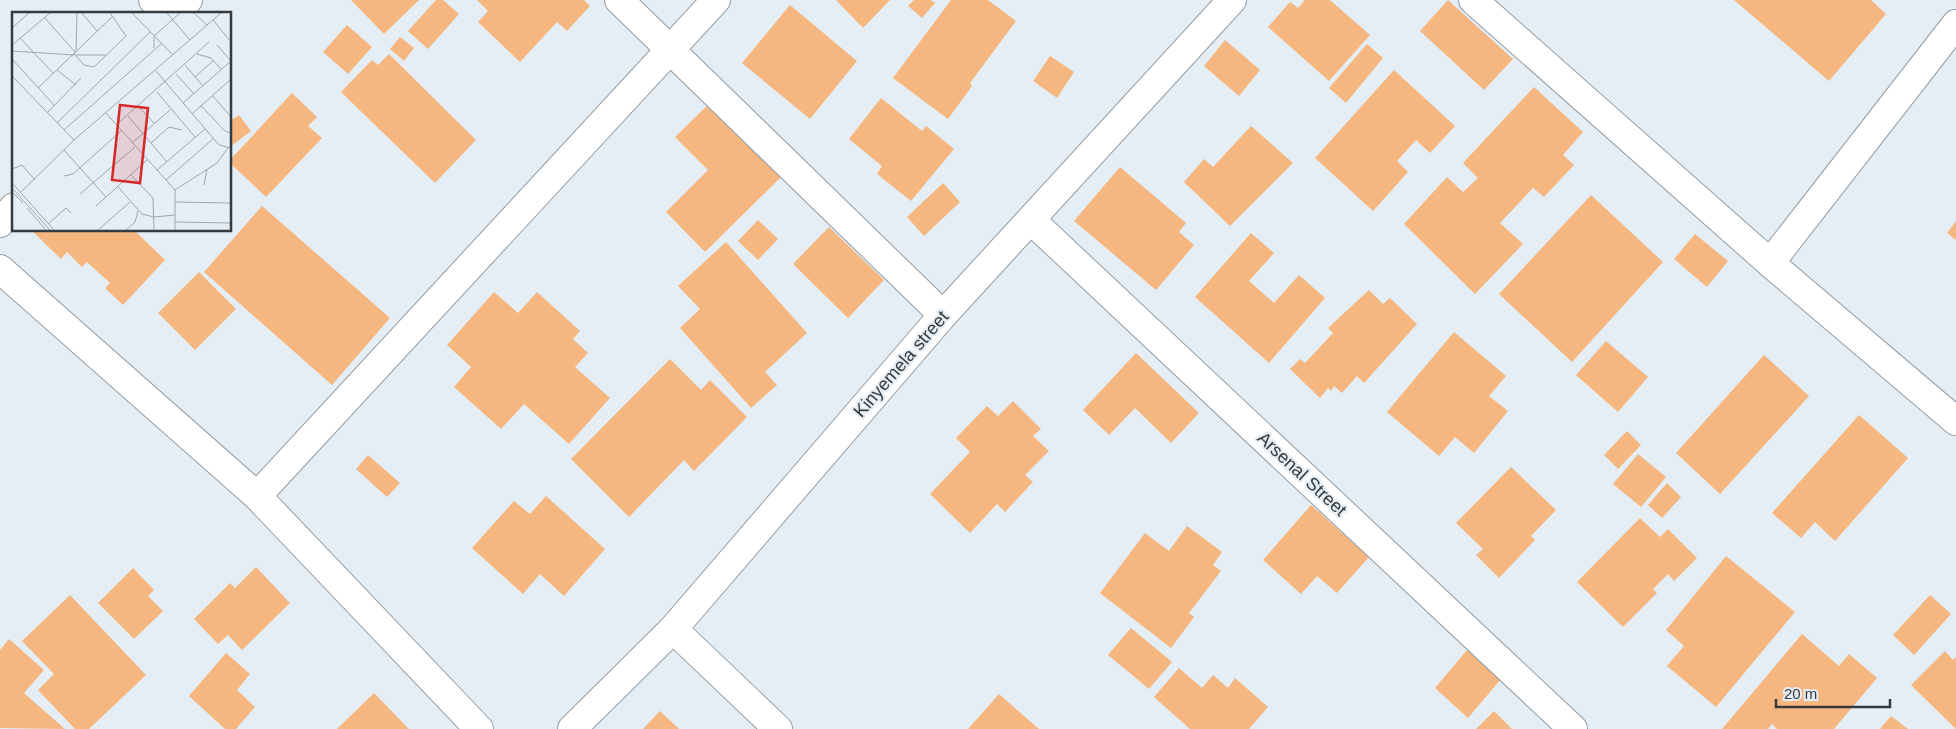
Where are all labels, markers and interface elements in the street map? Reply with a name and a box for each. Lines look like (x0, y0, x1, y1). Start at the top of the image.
inset map (12, 12, 231, 231)
street label: Kinyemela street (849, 307, 953, 421)
street label: Arsenal Street (1253, 428, 1351, 520)
scale bar (1776, 676, 1890, 708)
text: 20 m (1784, 685, 1817, 702)

